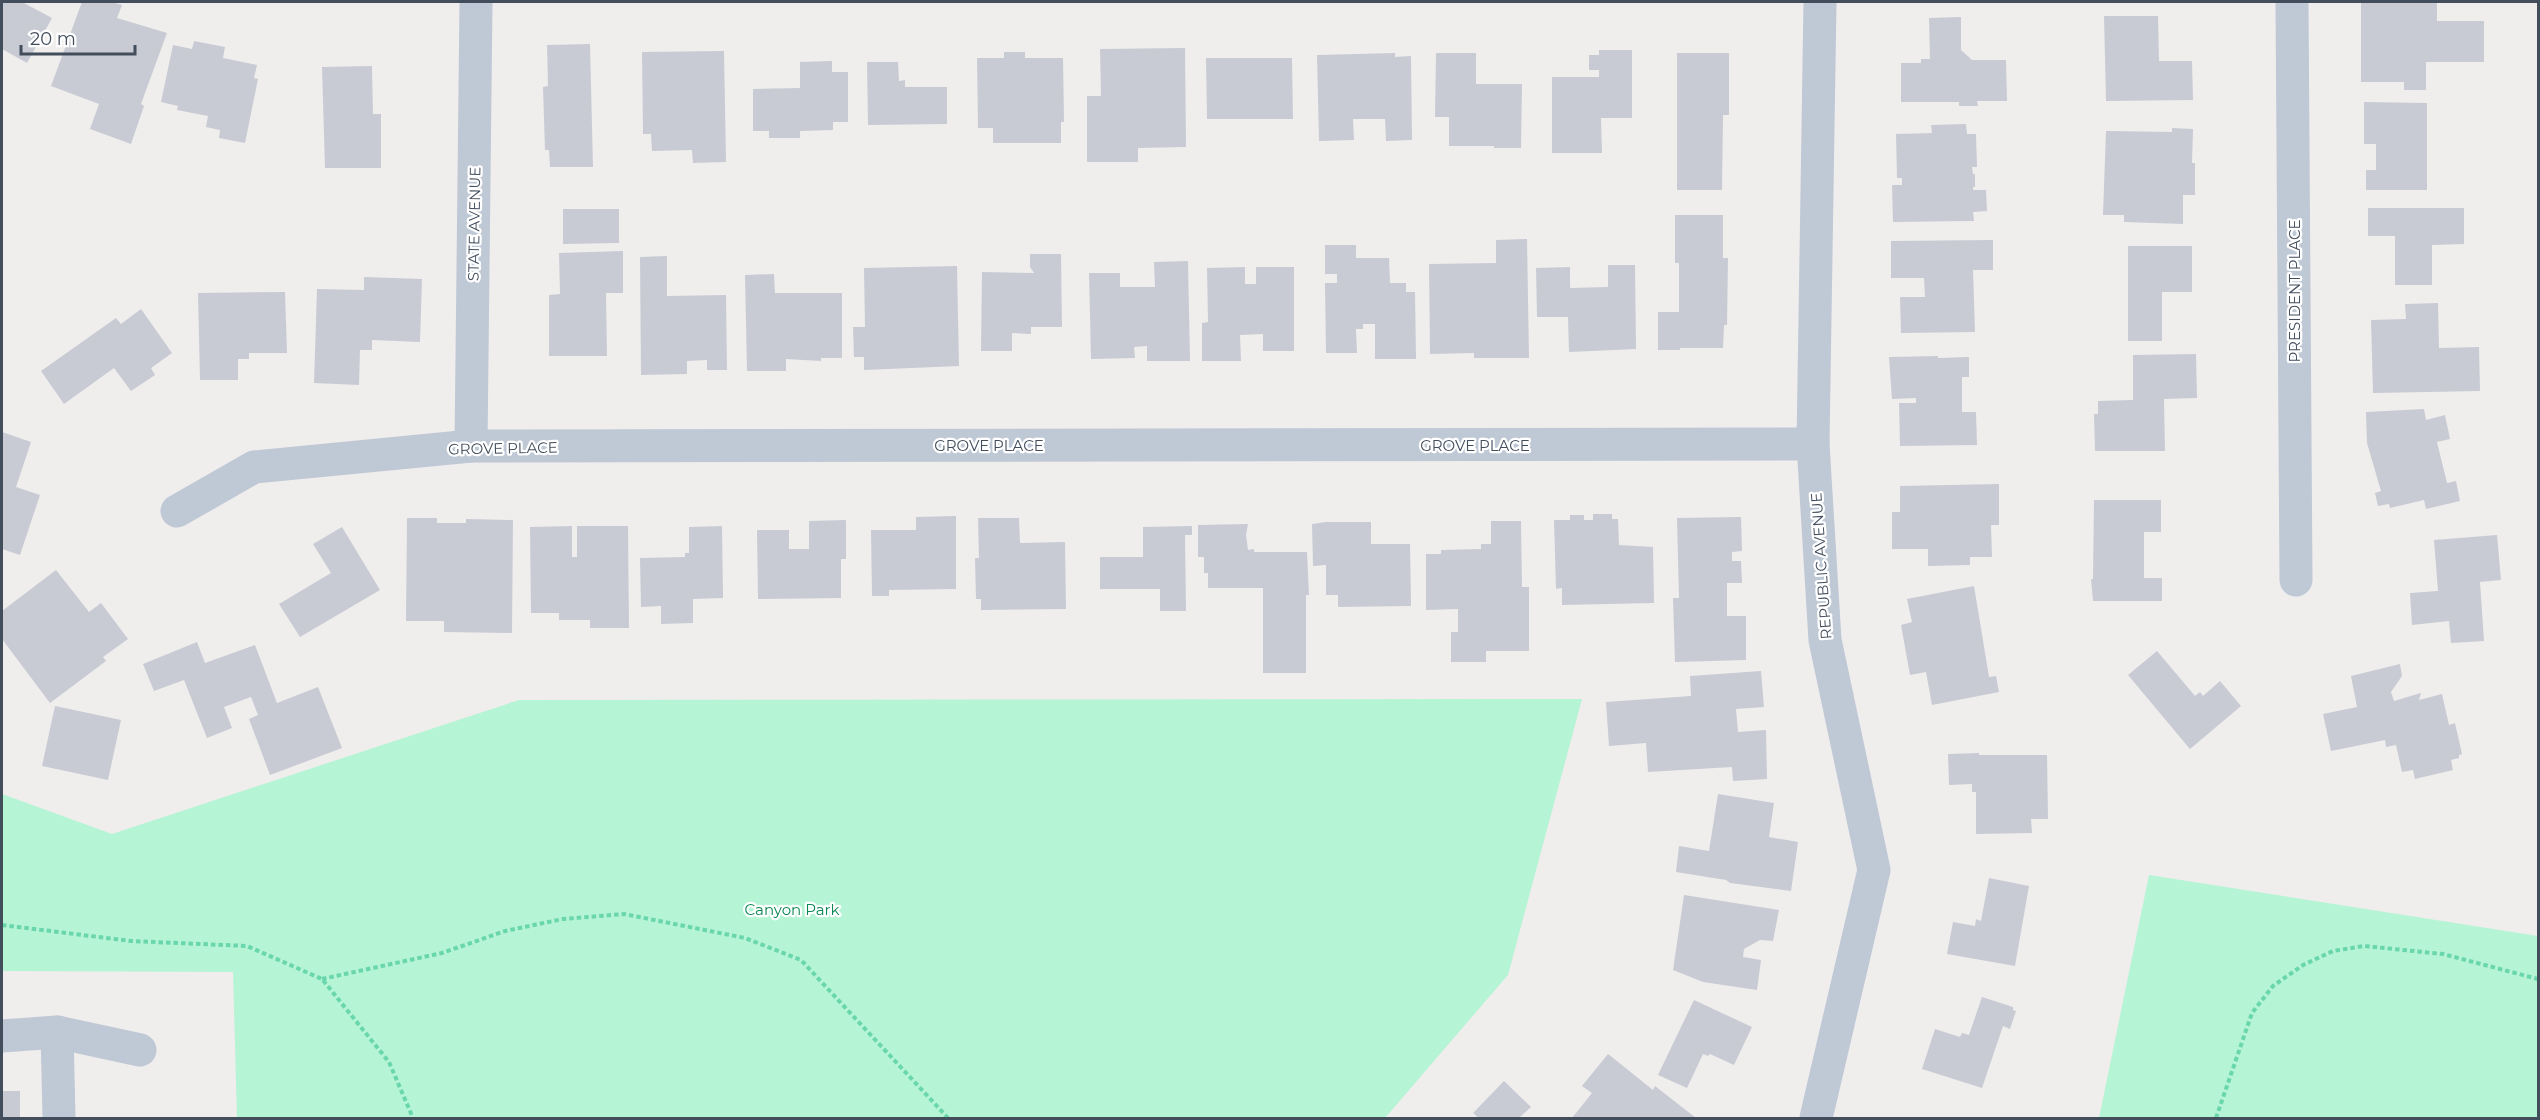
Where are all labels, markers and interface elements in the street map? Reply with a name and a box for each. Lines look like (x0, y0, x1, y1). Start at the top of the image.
scale bar (21, 18, 135, 56)
text: 20 m (30, 28, 76, 50)
street label: STATE AVENUE (464, 167, 484, 281)
street label: PRESIDENT PLACE (2285, 219, 2304, 363)
street label: GROVE PLACE (934, 436, 1044, 455)
street label: GROVE PLACE (1420, 436, 1530, 455)
street label: GROVE PLACE (448, 438, 558, 458)
street label: REPUBLIC AVENUE (1806, 492, 1836, 640)
park label: Canyon Park (745, 900, 839, 919)

